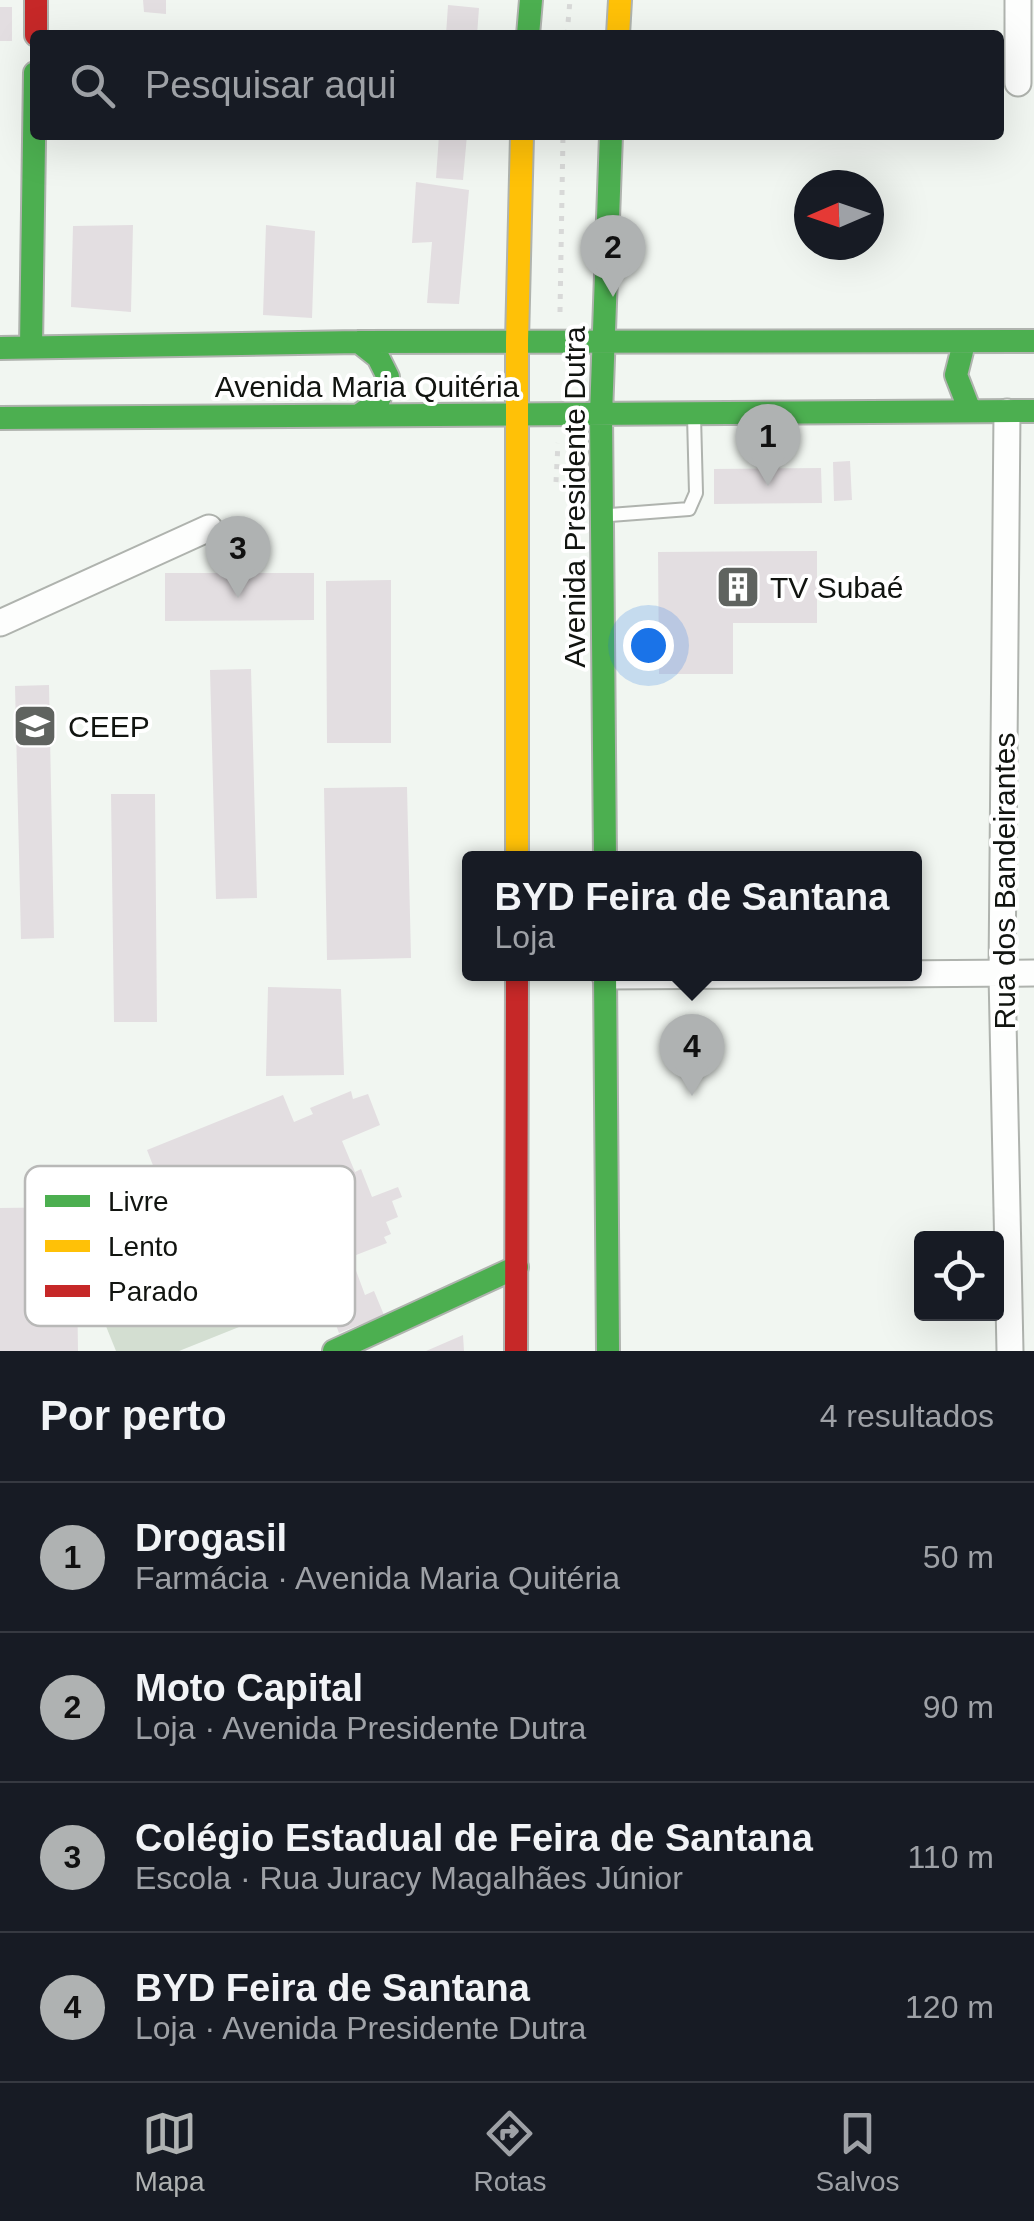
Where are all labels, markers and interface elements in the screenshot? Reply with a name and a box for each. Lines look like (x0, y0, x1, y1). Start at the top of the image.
search box (30, 30, 1004, 140)
icon: search (65, 58, 120, 113)
text: Pesquisar aqui (145, 64, 396, 106)
north arrow (794, 170, 884, 260)
pin: 2 (580, 214, 646, 297)
street label: Avenida Presidente Dutra (558, 326, 591, 668)
street label: Avenida Maria Quitéria (215, 370, 520, 403)
pin: 1 (736, 404, 800, 486)
pin: 3 (206, 516, 270, 598)
building icon: TV Subaé (715, 564, 761, 610)
place label: TV Subaé (770, 571, 903, 604)
your location (623, 620, 674, 671)
school or university icon: CEEP (12, 703, 58, 749)
place label: CEEP (68, 710, 150, 743)
street label: Rua dos Bandeirantes (988, 733, 1021, 1029)
popup (462, 851, 922, 981)
text: BYD Feira de Santana (495, 876, 889, 918)
text: Loja (495, 919, 555, 955)
pin: 4 (660, 1014, 724, 1096)
legend (25, 1166, 355, 1326)
text: Livre (108, 1186, 169, 1217)
text: Lento (108, 1231, 178, 1262)
map controls (914, 1231, 1004, 1321)
button: locate (914, 1231, 1004, 1321)
text: Parado (108, 1276, 198, 1307)
text: Por perto (40, 1392, 227, 1439)
text: 4 resultados (820, 1398, 994, 1434)
text: Drogasil (135, 1517, 287, 1559)
text: 1 (64, 1539, 81, 1575)
text: 50 m (923, 1539, 994, 1575)
text: Farmácia · Avenida Maria Quitéria (135, 1560, 620, 1596)
text: Moto Capital (135, 1667, 363, 1709)
text: 2 (64, 1689, 81, 1725)
text: 90 m (923, 1689, 994, 1725)
text: Loja · Avenida Presidente Dutra (135, 1710, 586, 1746)
text: Colégio Estadual de Feira de Santana (135, 1817, 813, 1859)
text: 3 (64, 1839, 81, 1875)
text: 110 m (907, 1839, 994, 1875)
text: Escola · Rua Juracy Magalhães Júnior (135, 1860, 683, 1896)
text: BYD Feira de Santana (135, 1967, 530, 2009)
text: 4 (64, 1989, 81, 2025)
text: 120 m (905, 1989, 994, 2025)
text: Loja · Avenida Presidente Dutra (135, 2010, 586, 2046)
tab: Mapa (134, 2106, 205, 2198)
tab: Rotas (473, 2106, 547, 2198)
tab: Salvos (815, 2106, 900, 2198)

